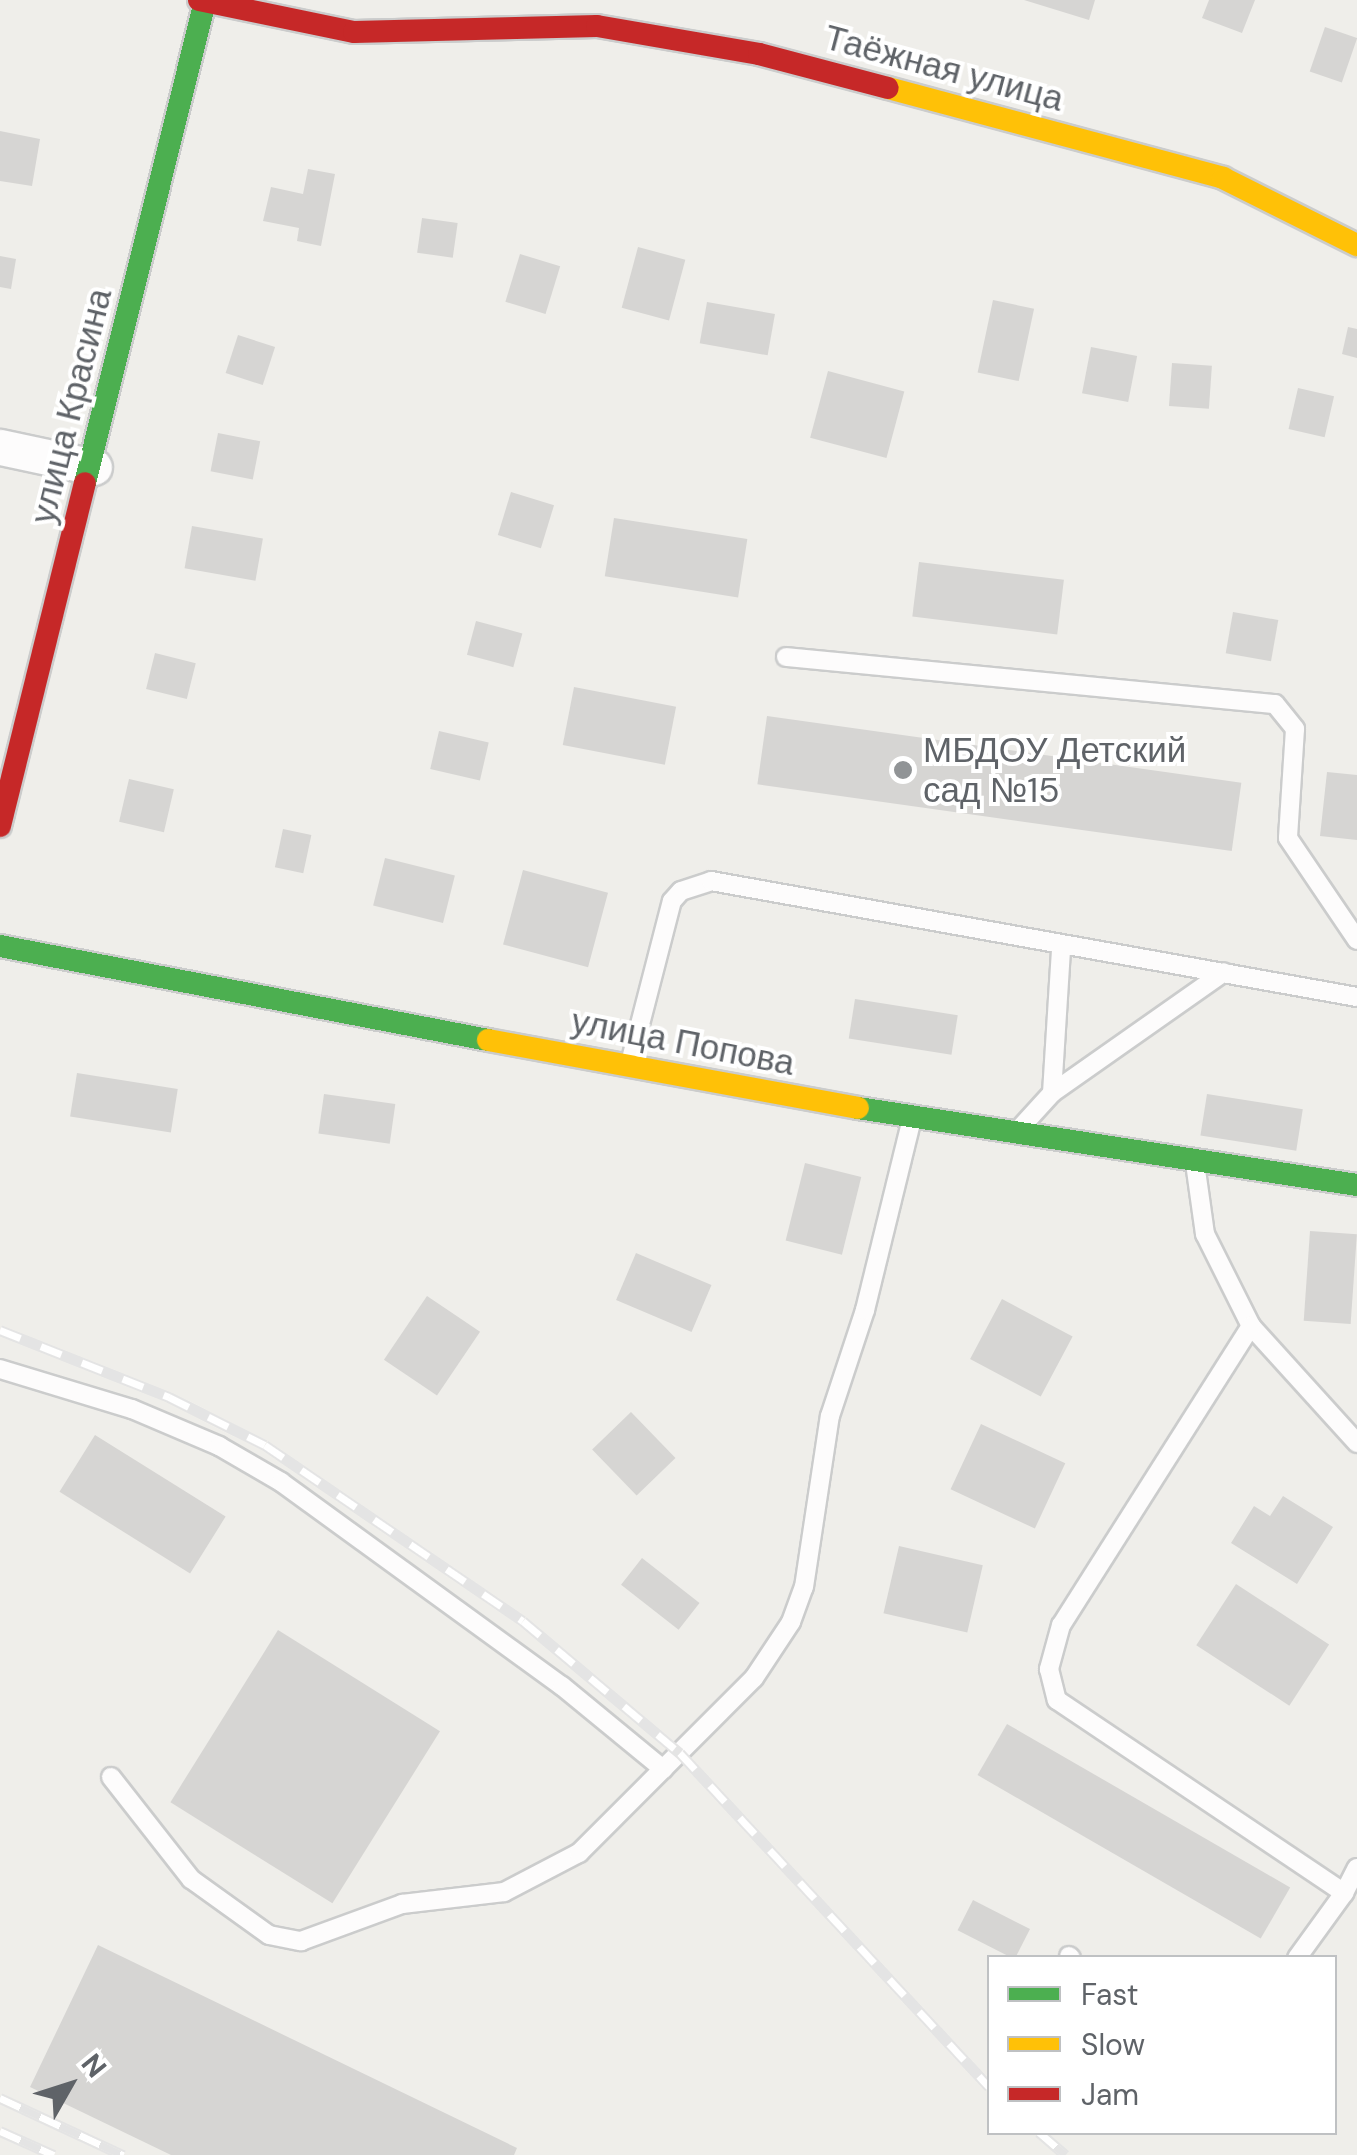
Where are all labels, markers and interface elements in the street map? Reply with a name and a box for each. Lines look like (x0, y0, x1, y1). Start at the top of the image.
street label: Таёжная улица (820, 16, 1068, 120)
street label: улица Красина (22, 284, 120, 528)
place label: МБДОУ Детский сад №15 (923, 729, 1186, 811)
marker: МБДОУ Детский сад №15 (892, 759, 914, 781)
street label: улица Попова (568, 1000, 798, 1084)
legend (987, 1955, 1337, 2135)
text: Fast (1081, 1975, 1139, 2014)
text: Slow (1081, 2025, 1145, 2064)
north arrow (20, 2035, 120, 2135)
text: N (73, 2046, 115, 2085)
text: Jam (1081, 2075, 1139, 2114)

